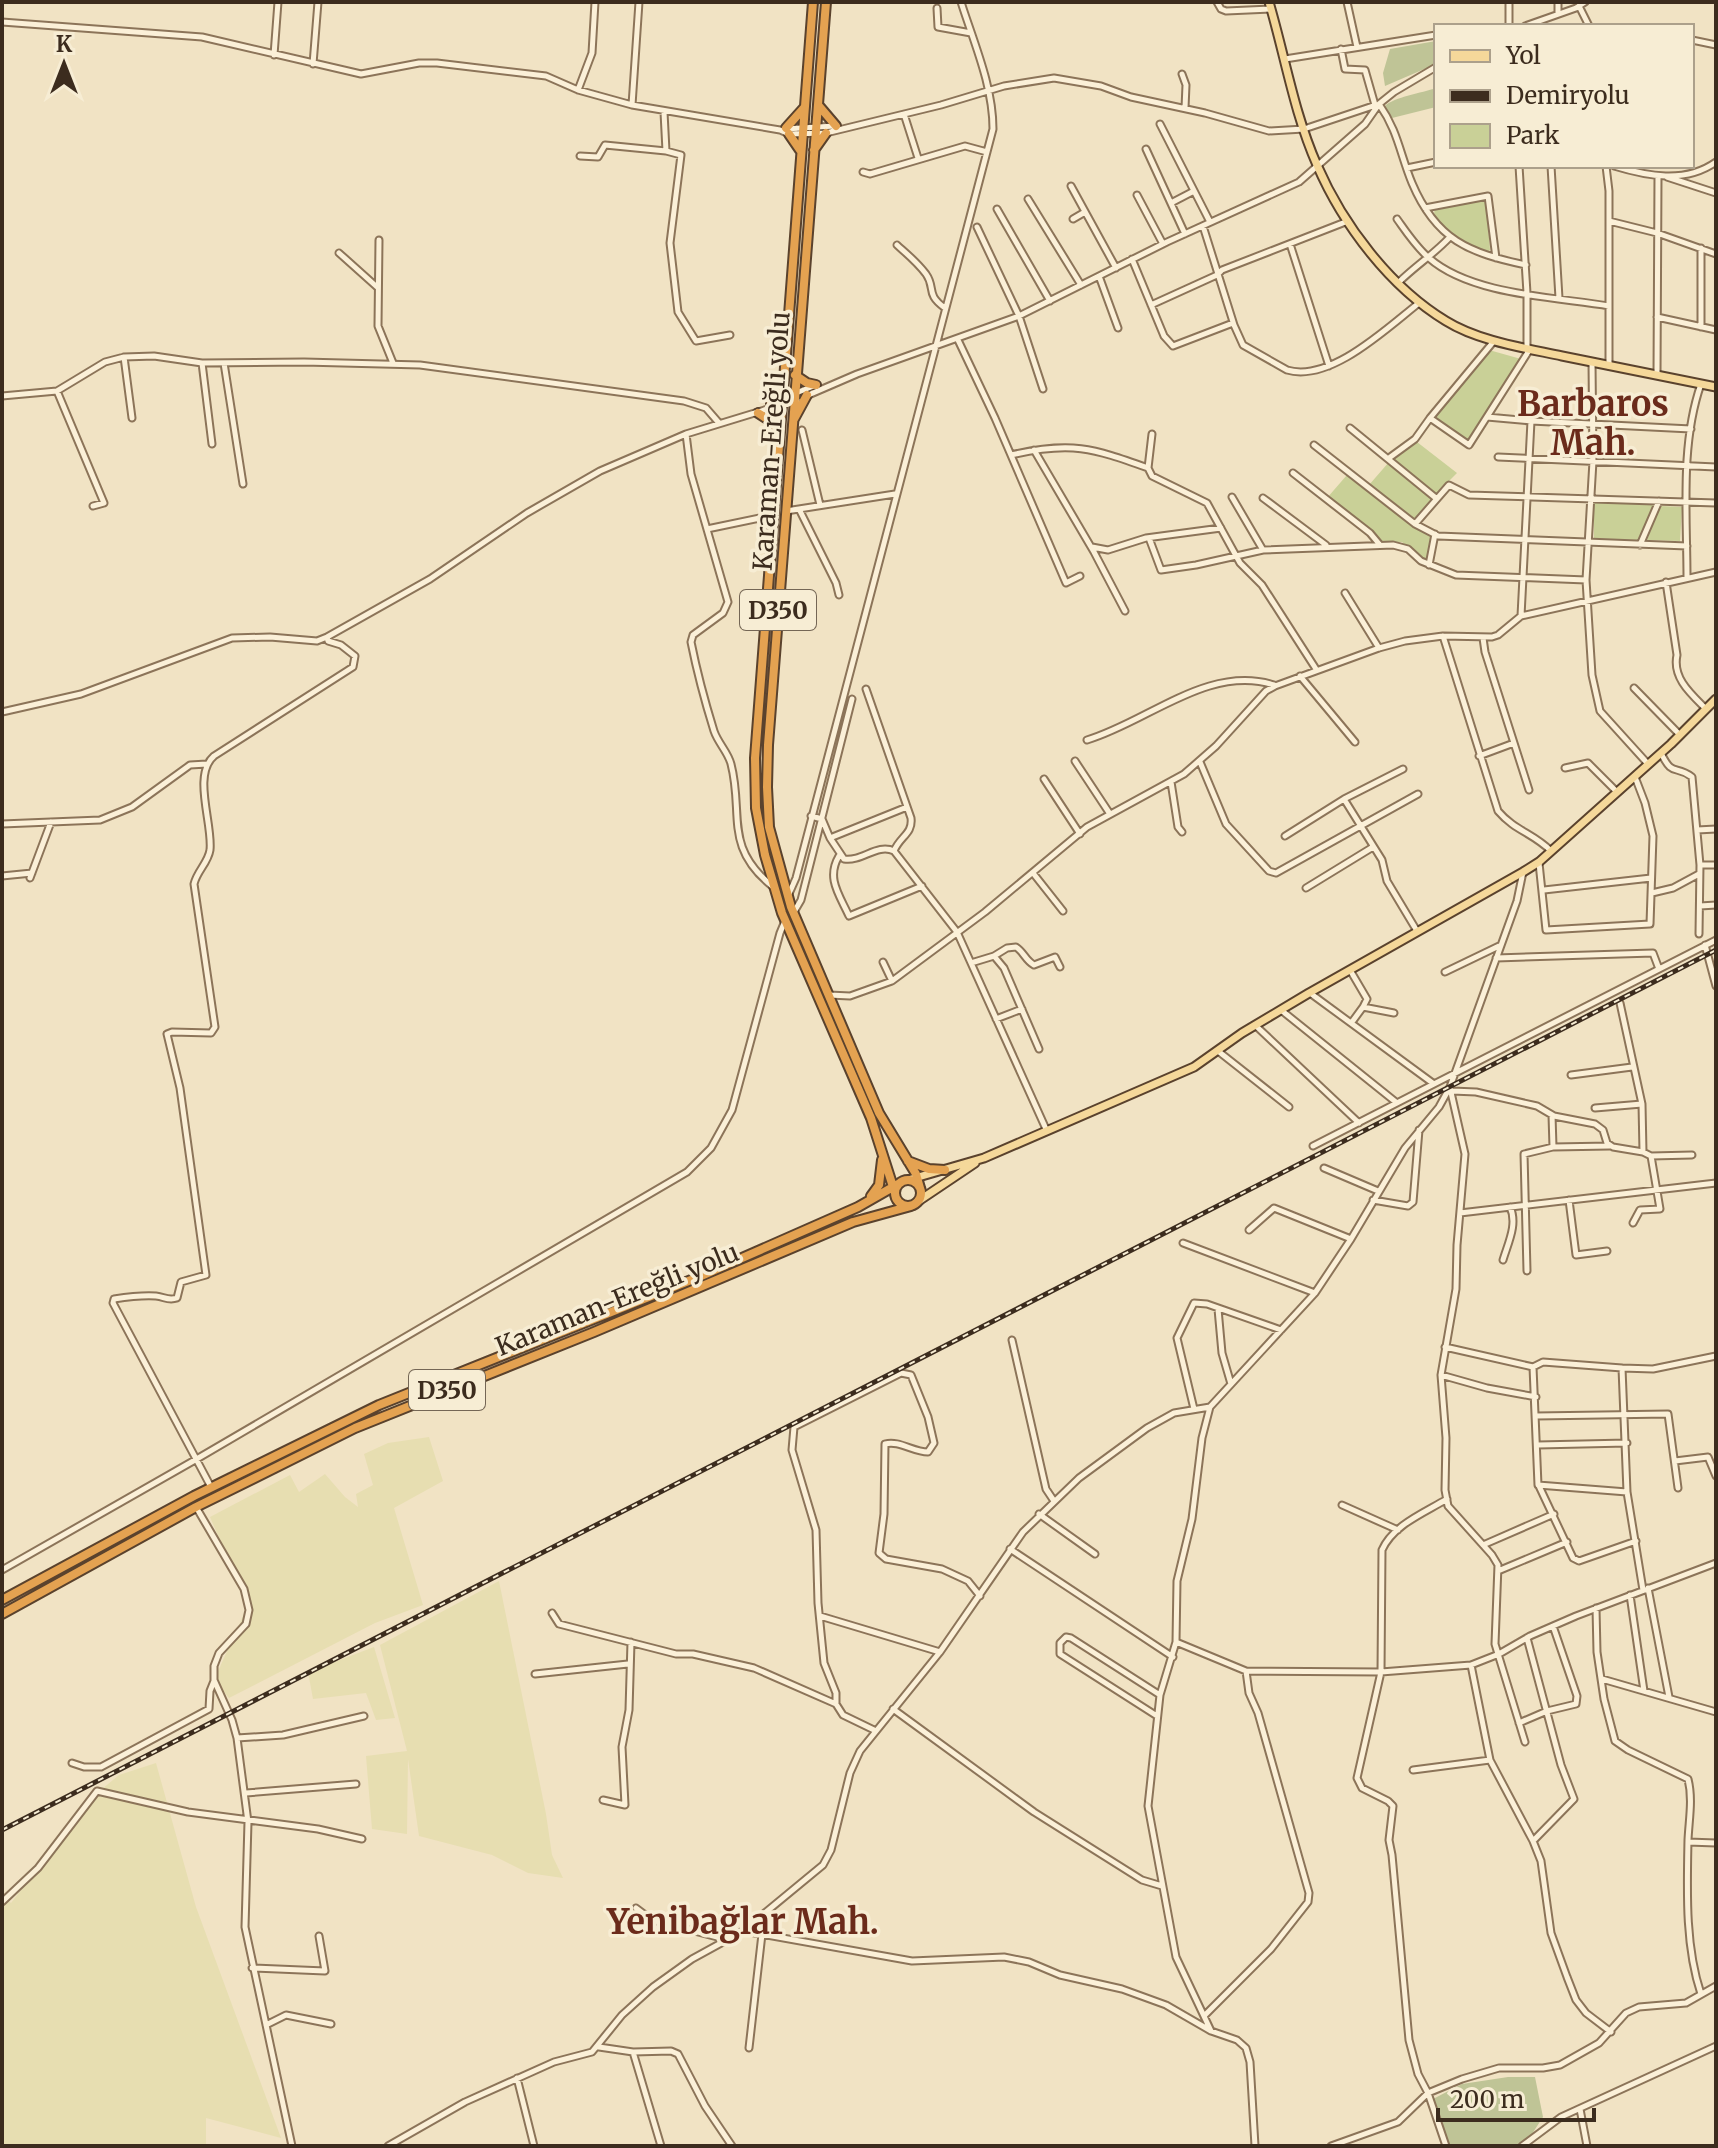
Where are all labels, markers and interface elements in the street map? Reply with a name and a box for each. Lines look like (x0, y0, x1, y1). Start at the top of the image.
north arrow (24, 24, 104, 104)
legend (1434, 24, 1694, 168)
text: K (56, 30, 73, 58)
text: Yol (1505, 40, 1541, 71)
text: Demiryolu (1506, 80, 1630, 111)
text: Park (1506, 120, 1560, 151)
street label: Karaman-Ereğli yolu (745, 310, 797, 572)
district label: Barbaros Mah. (1517, 383, 1669, 464)
road number: D350 (740, 590, 816, 630)
street label: Karaman-Ereğli yolu (490, 1235, 744, 1363)
road number: D350 (409, 1370, 485, 1410)
district label: Yenibağlar Mah. (606, 1901, 879, 1944)
scale bar (1438, 2072, 1594, 2122)
text: 200 m (1450, 2084, 1525, 2115)

